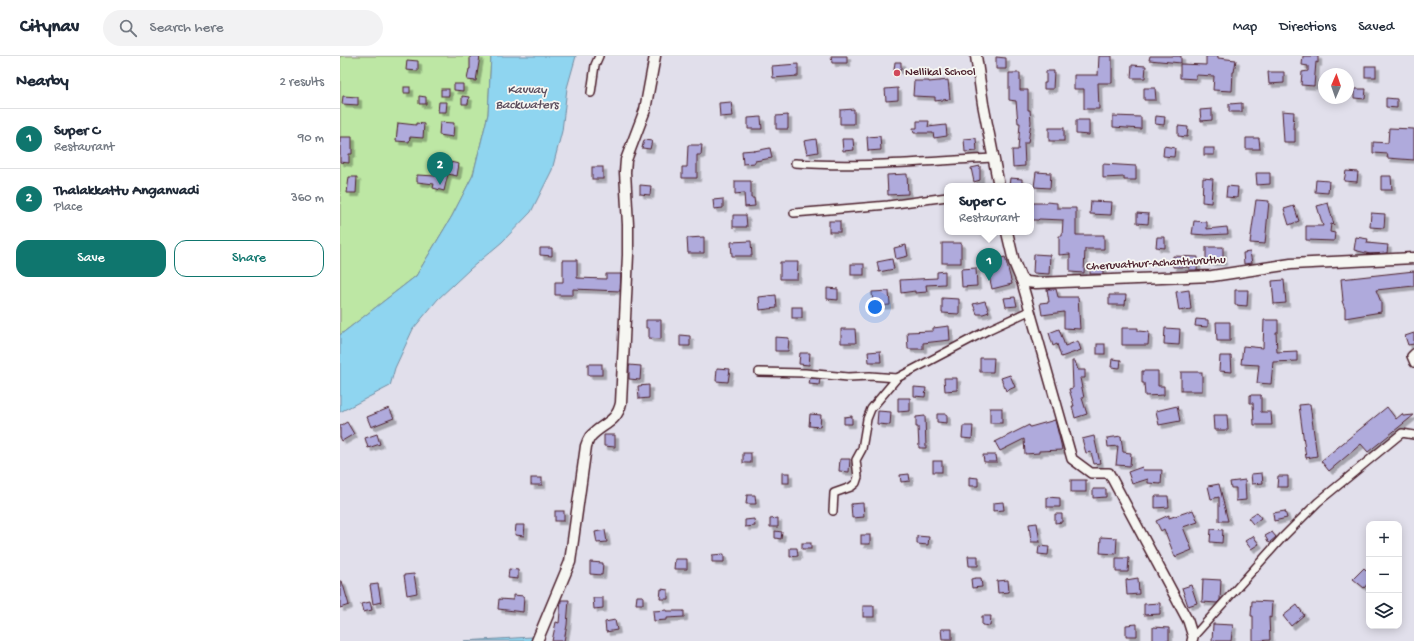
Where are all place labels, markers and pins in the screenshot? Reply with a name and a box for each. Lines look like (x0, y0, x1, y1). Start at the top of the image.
place label: Nellikal School (905, 66, 976, 80)
marker: Nellikal School (892, 68, 902, 78)
pin: 2 (427, 152, 453, 185)
pin: 1 (976, 248, 1002, 281)

